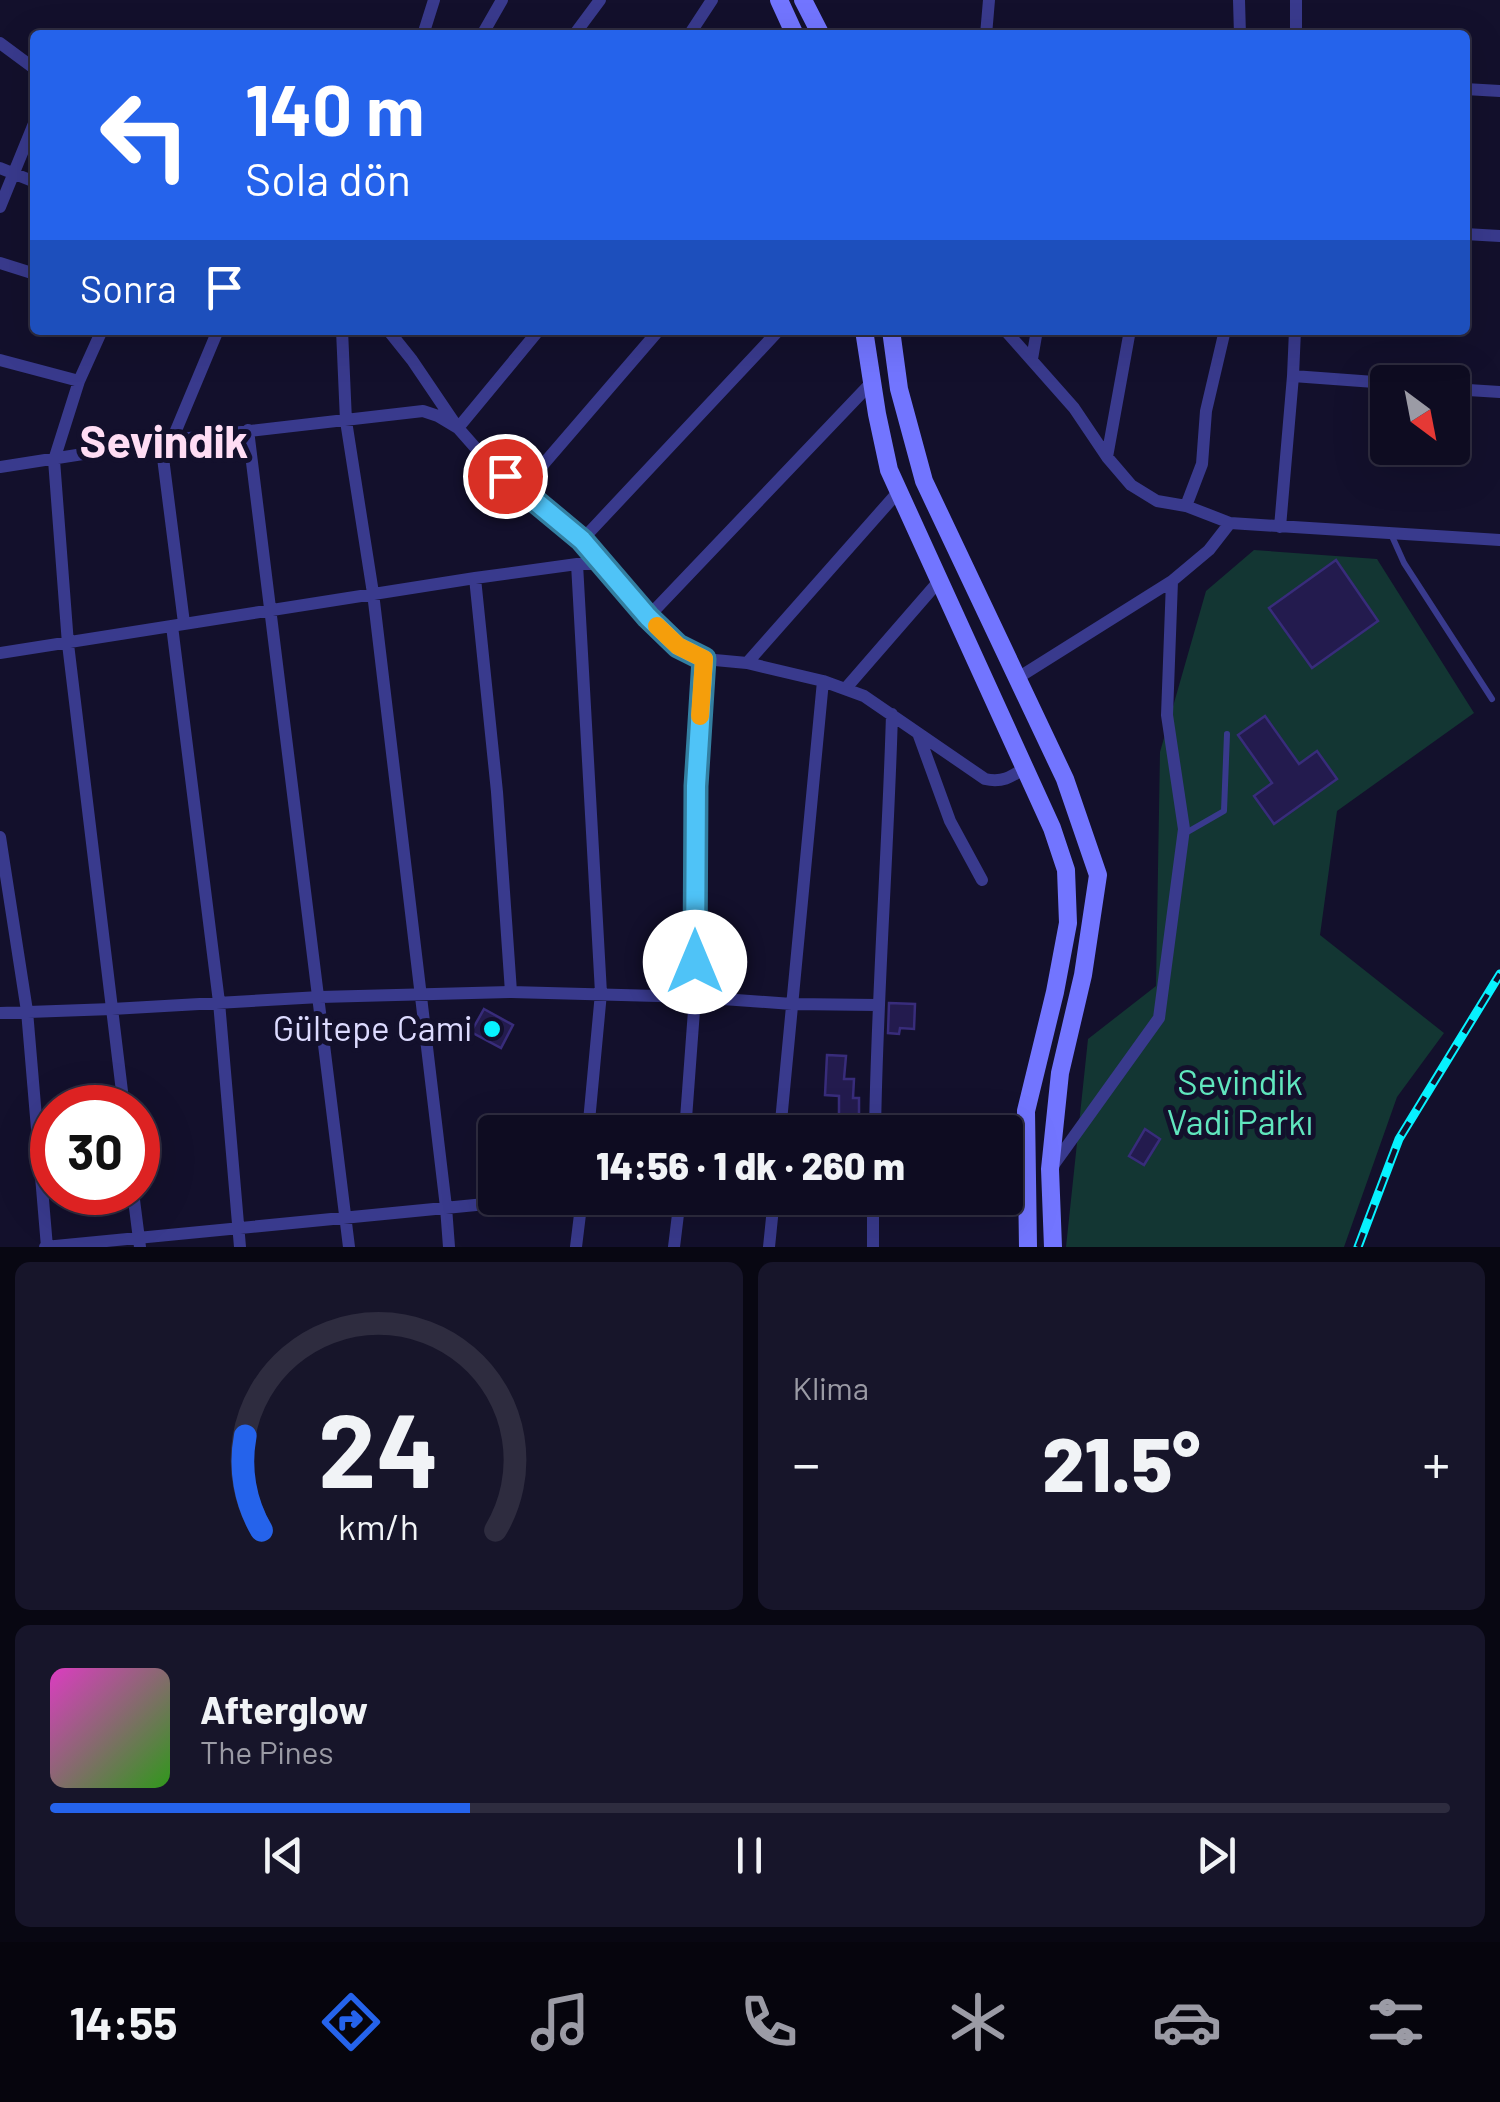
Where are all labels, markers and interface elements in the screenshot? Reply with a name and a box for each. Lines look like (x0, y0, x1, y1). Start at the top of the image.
text: 140 m (245, 66, 424, 150)
icon: left (80, 70, 210, 200)
text: Sola dön (245, 151, 411, 205)
icon: arrive (197, 260, 252, 315)
text: Sonra (80, 265, 177, 311)
north arrow (1370, 365, 1470, 465)
map controls (1370, 365, 1470, 465)
district label: Sevindik (80, 413, 248, 467)
pin (463, 434, 548, 519)
icon: arrive (478, 449, 533, 504)
position arrow (643, 910, 747, 1014)
place label: Gültepe Cami (273, 1006, 472, 1048)
marker: Gültepe Cami (481, 1018, 503, 1040)
park label: Sevindik Vadi Parkı (1167, 1060, 1313, 1142)
speed limit sign: 30 (30, 1085, 160, 1215)
text: 14:56 · 1 dk · 260 m (596, 1142, 905, 1188)
text: Klima (793, 1368, 869, 1406)
text: 24 (318, 1384, 439, 1509)
text: 21.5° (1042, 1417, 1200, 1507)
text: − (793, 1429, 820, 1495)
text: + (1422, 1429, 1450, 1495)
text: km/h (338, 1504, 419, 1547)
text: Afterglow (200, 1686, 368, 1732)
text: The Pines (200, 1732, 334, 1770)
icon: previous (256, 1828, 311, 1883)
icon: pause (722, 1828, 777, 1883)
icon: next (1189, 1828, 1244, 1883)
icon: directions (316, 1987, 386, 2057)
icon: music (525, 1987, 595, 2057)
icon: phone (734, 1987, 804, 2057)
icon: climate (943, 1987, 1013, 2057)
icon: car (1152, 1987, 1222, 2057)
icon: filters (1361, 1987, 1431, 2057)
text: 14:55 (69, 1995, 177, 2049)

